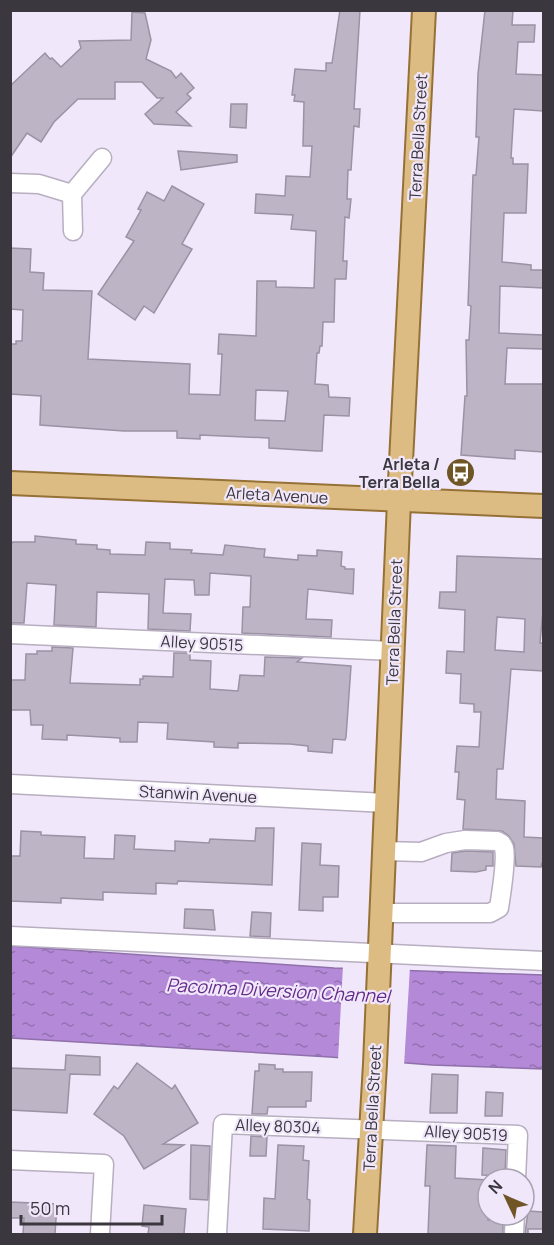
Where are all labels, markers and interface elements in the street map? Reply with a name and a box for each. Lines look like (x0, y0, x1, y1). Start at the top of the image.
street label: Terra Bella Street (404, 73, 432, 201)
place label: Arleta / Terra Bella (359, 453, 440, 493)
bus stop icon: Arleta / Terra Bella (445, 457, 477, 489)
street label: Arleta Avenue (225, 481, 329, 509)
street label: Terra Bella Street (381, 558, 407, 686)
street label: Alley 90515 (160, 630, 244, 656)
street label: Stanwin Avenue (138, 780, 258, 808)
water label: Pacoima Diversion Channel (166, 972, 393, 1008)
street label: Terra Bella Street (358, 1044, 386, 1172)
street label: Alley 80304 (235, 1114, 321, 1138)
street label: Alley 90519 (424, 1120, 508, 1146)
north arrow (476, 1167, 536, 1227)
text: N (483, 1175, 507, 1198)
scale bar (21, 1188, 162, 1226)
text: 50 m (30, 1196, 70, 1220)

